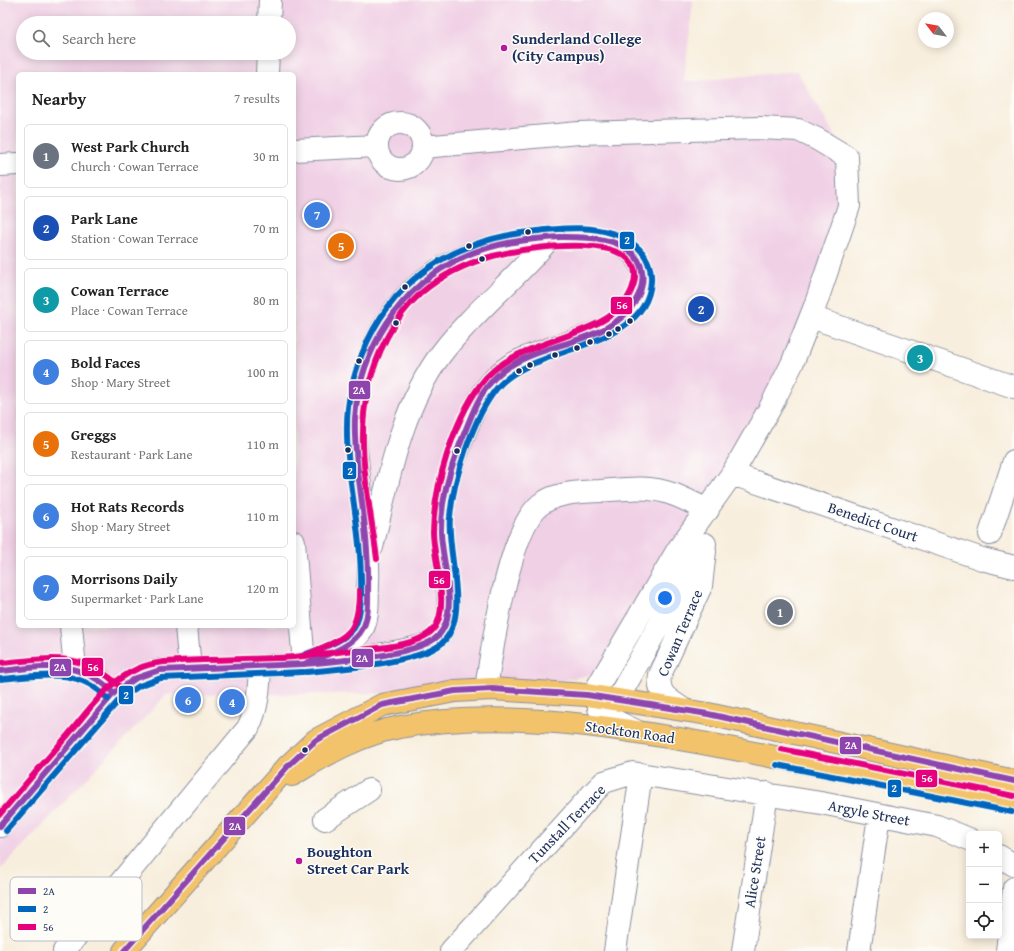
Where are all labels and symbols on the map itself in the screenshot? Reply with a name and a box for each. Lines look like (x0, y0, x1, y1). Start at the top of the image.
north arrow (918, 12, 954, 48)
place label: Sunderland College (City Campus) (512, 28, 642, 66)
marker: Sunderland College (City Campus) (499, 43, 509, 53)
pin: 7 (304, 200, 330, 230)
unlabelled marker (523, 227, 533, 237)
pin: 5 (328, 231, 354, 261)
line badge: 2 (619, 231, 635, 250)
text: 2 (624, 232, 630, 248)
unlabelled marker (464, 241, 474, 251)
unlabelled marker (477, 254, 487, 264)
unlabelled marker (400, 282, 410, 292)
pin: 2 (688, 294, 714, 324)
line badge: 56 (610, 296, 633, 315)
text: 56 (616, 297, 628, 313)
unlabelled marker (625, 316, 635, 326)
unlabelled marker (391, 318, 401, 328)
unlabelled marker (613, 324, 623, 334)
unlabelled marker (604, 329, 614, 339)
unlabelled marker (585, 337, 595, 347)
unlabelled marker (572, 343, 582, 353)
pin: 3 (907, 343, 933, 373)
unlabelled marker (550, 350, 560, 360)
unlabelled marker (354, 356, 364, 366)
unlabelled marker (525, 360, 535, 370)
unlabelled marker (514, 366, 524, 376)
line badge: 2A (348, 380, 371, 400)
text: 2A (353, 382, 365, 398)
unlabelled marker (343, 445, 353, 455)
unlabelled marker (452, 446, 462, 456)
line badge: 2 (342, 461, 357, 480)
text: 2 (347, 463, 353, 479)
street label: Benedict Court (825, 496, 922, 547)
line badge: 56 (428, 570, 451, 589)
text: 56 (433, 572, 445, 588)
street label: Cowan Terrace (652, 586, 707, 680)
your location (655, 588, 675, 608)
pin: 1 (767, 597, 793, 627)
line badge: 2A (351, 648, 374, 668)
text: 2A (356, 650, 368, 666)
line badge: 56 (81, 657, 104, 677)
line badge: 2A (49, 658, 72, 677)
text: 2A (54, 659, 66, 675)
text: 56 (87, 659, 99, 675)
line badge: 2 (118, 685, 134, 705)
pin: 6 (175, 685, 201, 715)
text: 2 (123, 687, 129, 703)
pin: 4 (219, 687, 245, 717)
street label: Stockton Road (584, 715, 676, 748)
line badge: 2A (839, 736, 862, 755)
text: 2A (845, 737, 857, 753)
unlabelled marker (300, 745, 310, 755)
line badge: 56 (915, 769, 938, 788)
text: 56 (921, 770, 933, 786)
street label: Tunstall Terrace (523, 779, 610, 868)
line badge: 2 (887, 779, 902, 798)
text: 2 (891, 780, 897, 796)
street label: Argyle Street (826, 794, 912, 831)
line badge: 2A (223, 816, 246, 836)
text: 2A (229, 818, 241, 834)
street label: Alice Street (738, 834, 771, 909)
place label: Boughton Street Car Park (307, 841, 410, 879)
marker: Boughton Street Car Park (294, 856, 304, 866)
legend (10, 877, 142, 941)
text: 2A (43, 883, 55, 899)
text: 2 (43, 901, 48, 917)
text: 56 (43, 919, 54, 935)

